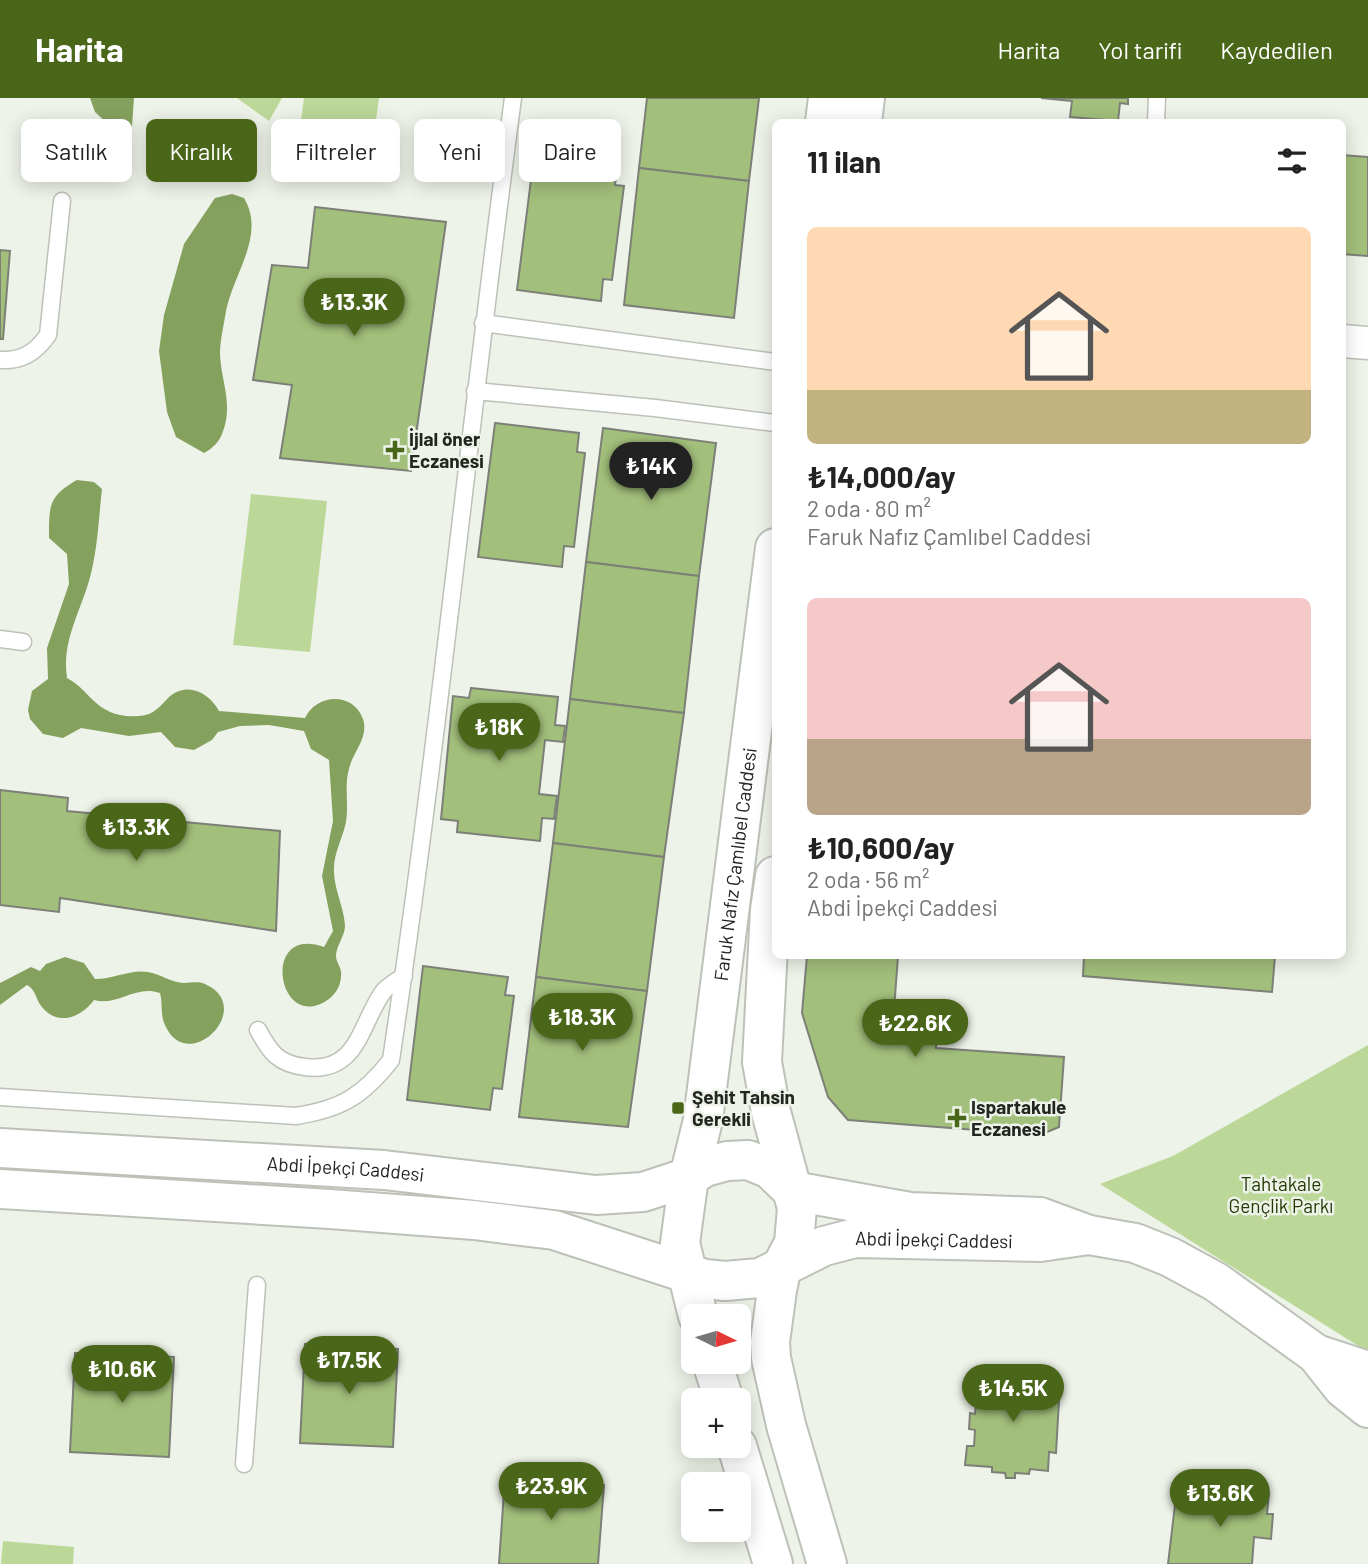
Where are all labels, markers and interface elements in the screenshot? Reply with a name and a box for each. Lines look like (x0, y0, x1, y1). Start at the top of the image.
text: Harita (35, 29, 124, 69)
text: Harita (997, 35, 1060, 64)
text: Yol tarifi (1098, 35, 1182, 64)
text: Kaydedilen (1220, 35, 1333, 64)
chip: Satılık (21, 119, 132, 182)
chip: Kiralık (146, 119, 257, 182)
chip: Filtreler (271, 119, 400, 182)
chip: Yeni (414, 119, 505, 182)
chip: Daire (519, 119, 621, 182)
icon: filters (1273, 142, 1311, 180)
text: 11 ilan (807, 143, 881, 179)
icon: home (996, 273, 1122, 399)
pin: ₺13.3K (297, 278, 411, 338)
text: ₺13.3K (320, 287, 388, 315)
place label: İjlal öner Eczanesi (409, 427, 484, 472)
marker: İjlal öner Eczanesi (387, 442, 403, 458)
pin: ₺14K (610, 442, 692, 502)
text: ₺14K (625, 451, 677, 479)
text: ₺14,000/ay (807, 458, 956, 494)
text: 2 oda · 80 m² (807, 494, 931, 522)
text: Faruk Nafız Çamlıbel Caddesi (807, 522, 1091, 550)
icon: home (996, 644, 1122, 770)
pin: ₺18K (458, 704, 540, 763)
text: ₺18K (474, 712, 524, 740)
street label: Faruk Nafız Çamlıbel Caddesi (709, 747, 761, 982)
pin: ₺13.3K (79, 804, 193, 863)
text: ₺13.3K (102, 812, 170, 840)
text: ₺10,600/ay (807, 829, 954, 865)
text: 2 oda · 56 m² (807, 865, 930, 893)
text: Abdi İpekçi Caddesi (807, 893, 997, 921)
pin: ₺18.3K (525, 993, 639, 1053)
pin: ₺22.6K (858, 1000, 972, 1059)
text: ₺18.3K (548, 1002, 616, 1030)
text: ₺22.6K (878, 1008, 952, 1036)
place label: Şehit Tahsin Gerekli (692, 1085, 795, 1130)
place label: Ispartakule Eczanesi (971, 1095, 1067, 1140)
marker: Şehit Tahsin Gerekli (670, 1100, 686, 1116)
marker: Ispartakule Eczanesi (949, 1110, 965, 1126)
street label: Abdi İpekçi Caddesi (266, 1151, 425, 1186)
park label: Tahtakale Gençlik Parkı (1229, 1172, 1333, 1217)
street label: Abdi İpekçi Caddesi (855, 1226, 1013, 1252)
north arrow (681, 1304, 751, 1374)
map controls (681, 1304, 751, 1542)
pin: ₺17.5K (292, 1336, 406, 1396)
text: ₺17.5K (316, 1345, 382, 1373)
pin: ₺10.6K (65, 1346, 179, 1405)
text: ₺10.6K (87, 1354, 157, 1382)
pin: ₺14.5K (956, 1364, 1070, 1424)
text: ₺14.5K (978, 1373, 1048, 1401)
button: + (681, 1388, 751, 1458)
pin: ₺23.9K (494, 1462, 608, 1522)
pin: ₺13.6K (1163, 1470, 1277, 1529)
text: ₺23.9K (515, 1471, 587, 1499)
button: − (681, 1472, 751, 1542)
text: ₺13.6K (1186, 1478, 1254, 1506)

